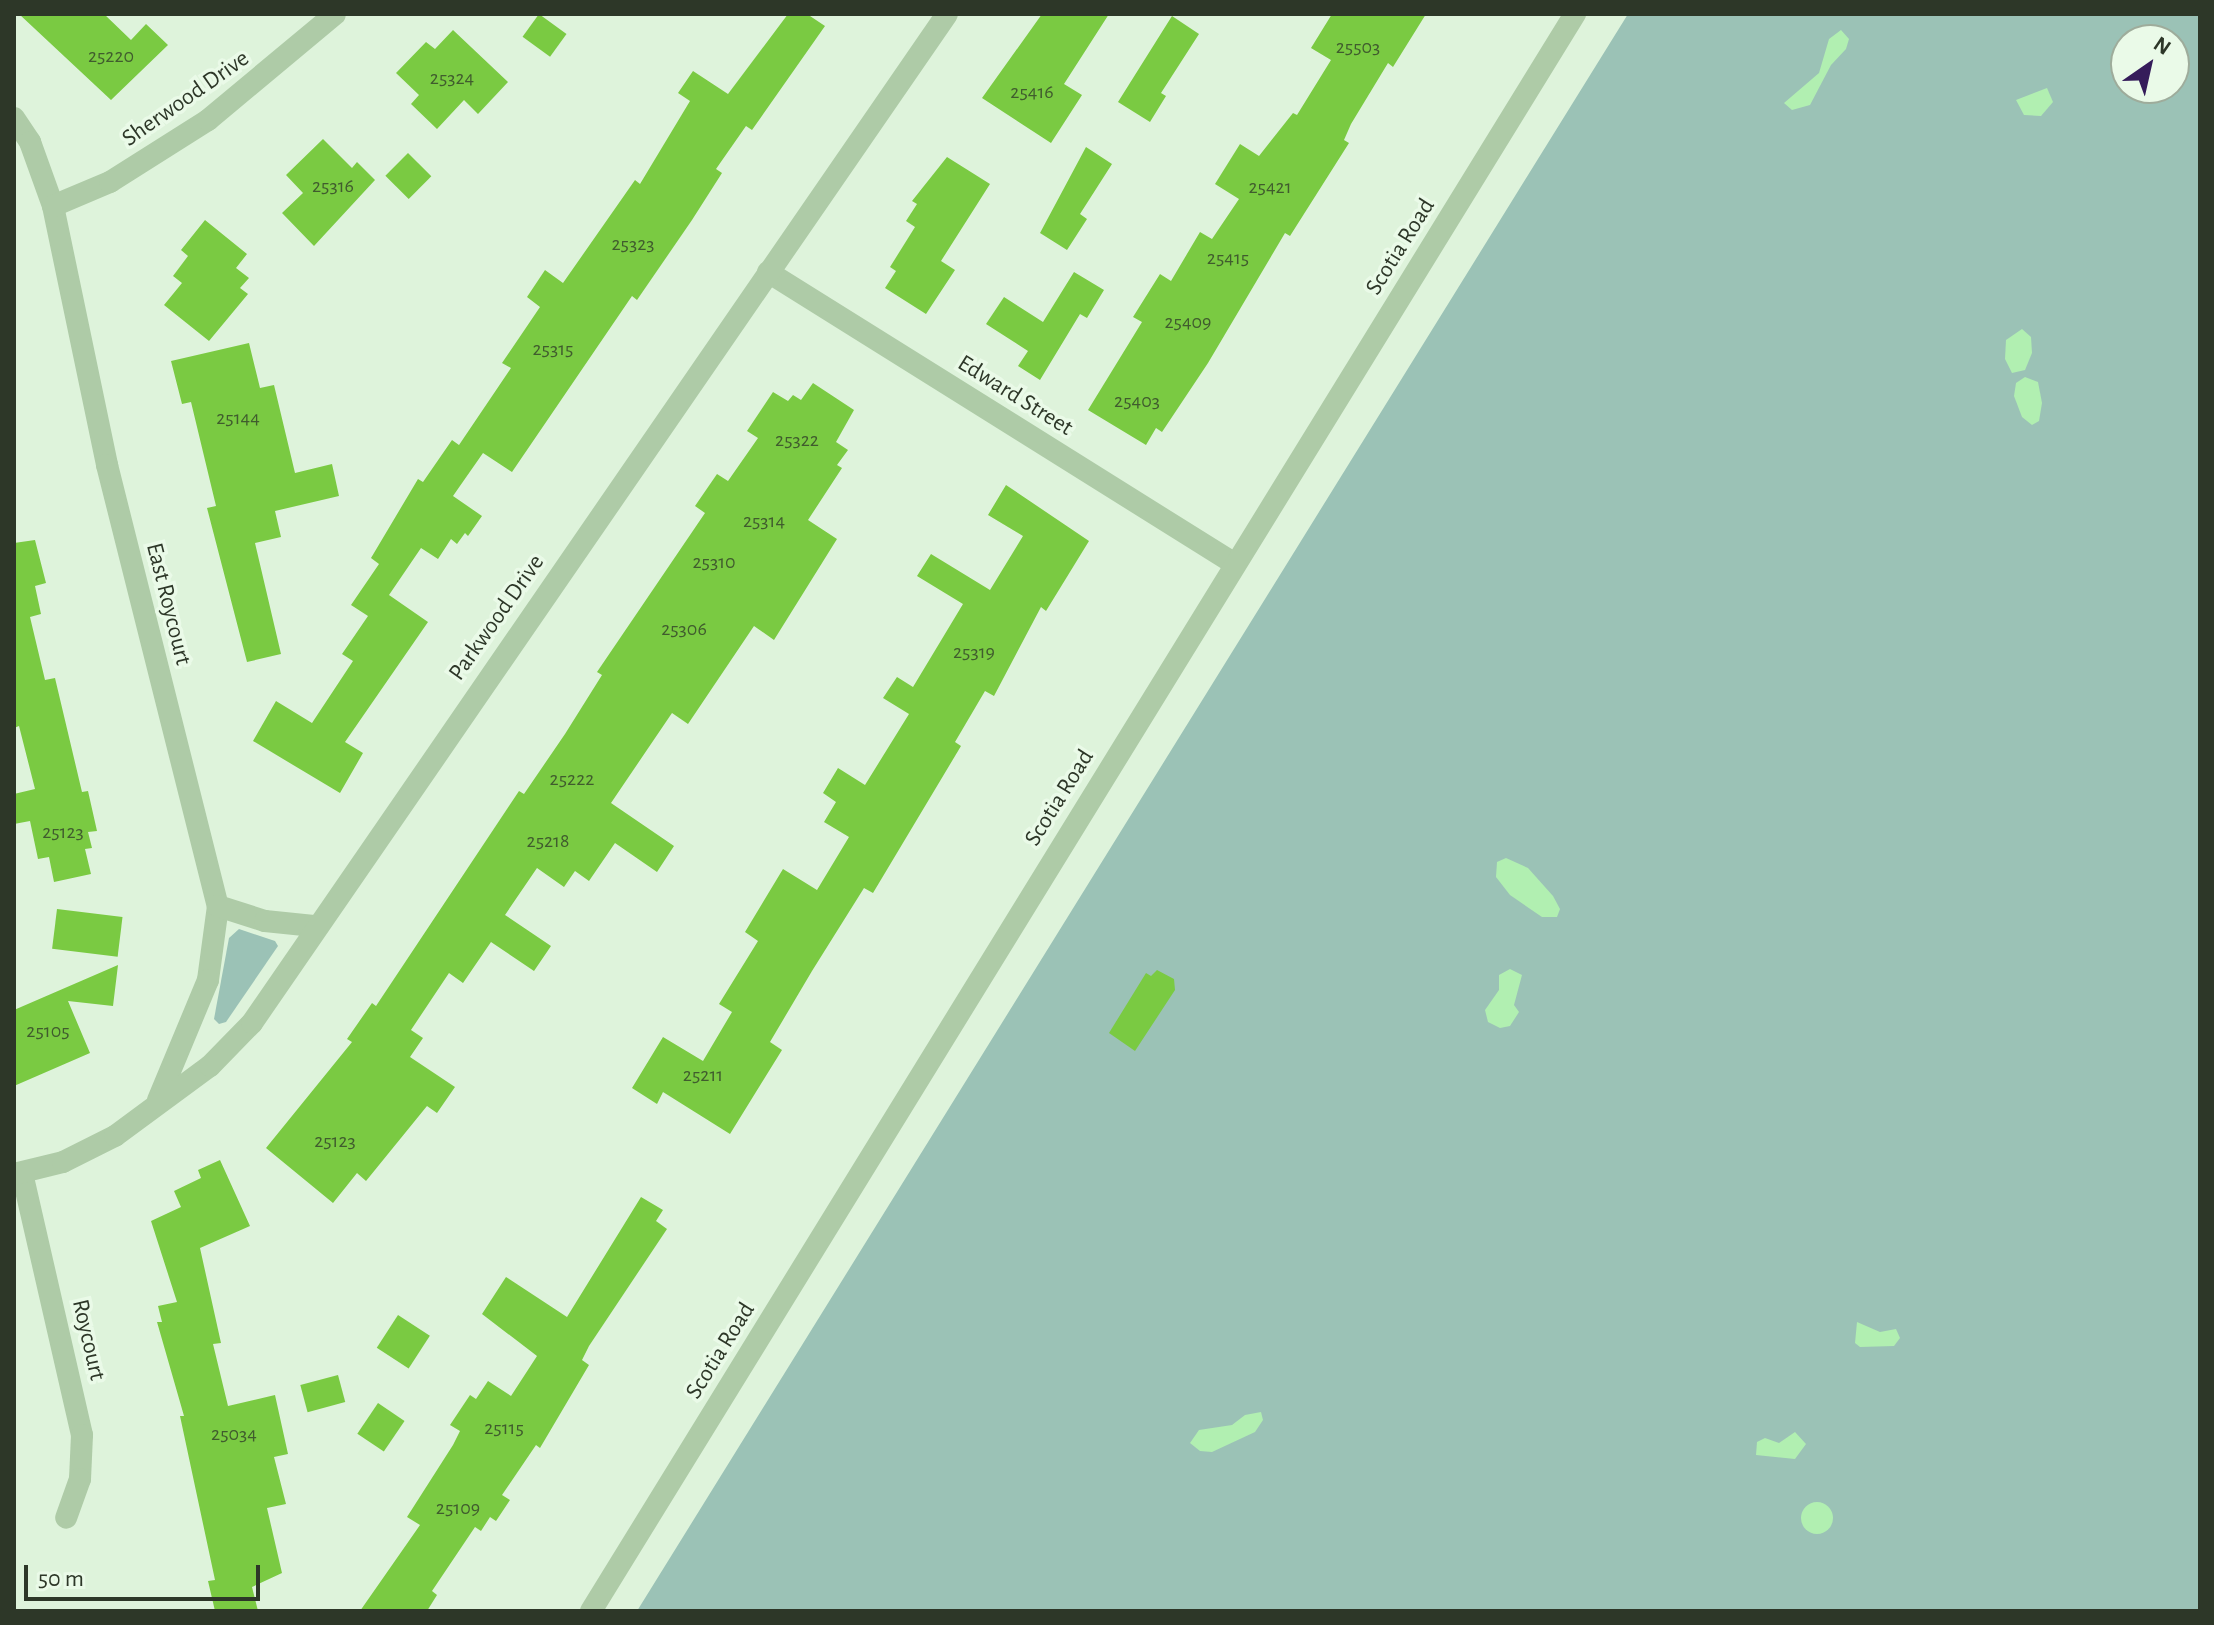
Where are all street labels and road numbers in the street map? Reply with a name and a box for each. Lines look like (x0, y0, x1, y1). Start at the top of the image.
street label: Sherwood Drive (117, 45, 255, 153)
street label: Scotia Road (1360, 194, 1442, 300)
street label: Edward Street (952, 349, 1078, 443)
street label: East Roycourt (139, 540, 197, 668)
street label: Parkwood Drive (443, 549, 551, 687)
street label: Scotia Road (1019, 745, 1101, 851)
street label: Roycourt (65, 1297, 111, 1383)
street label: Scotia Road (680, 1298, 762, 1404)

